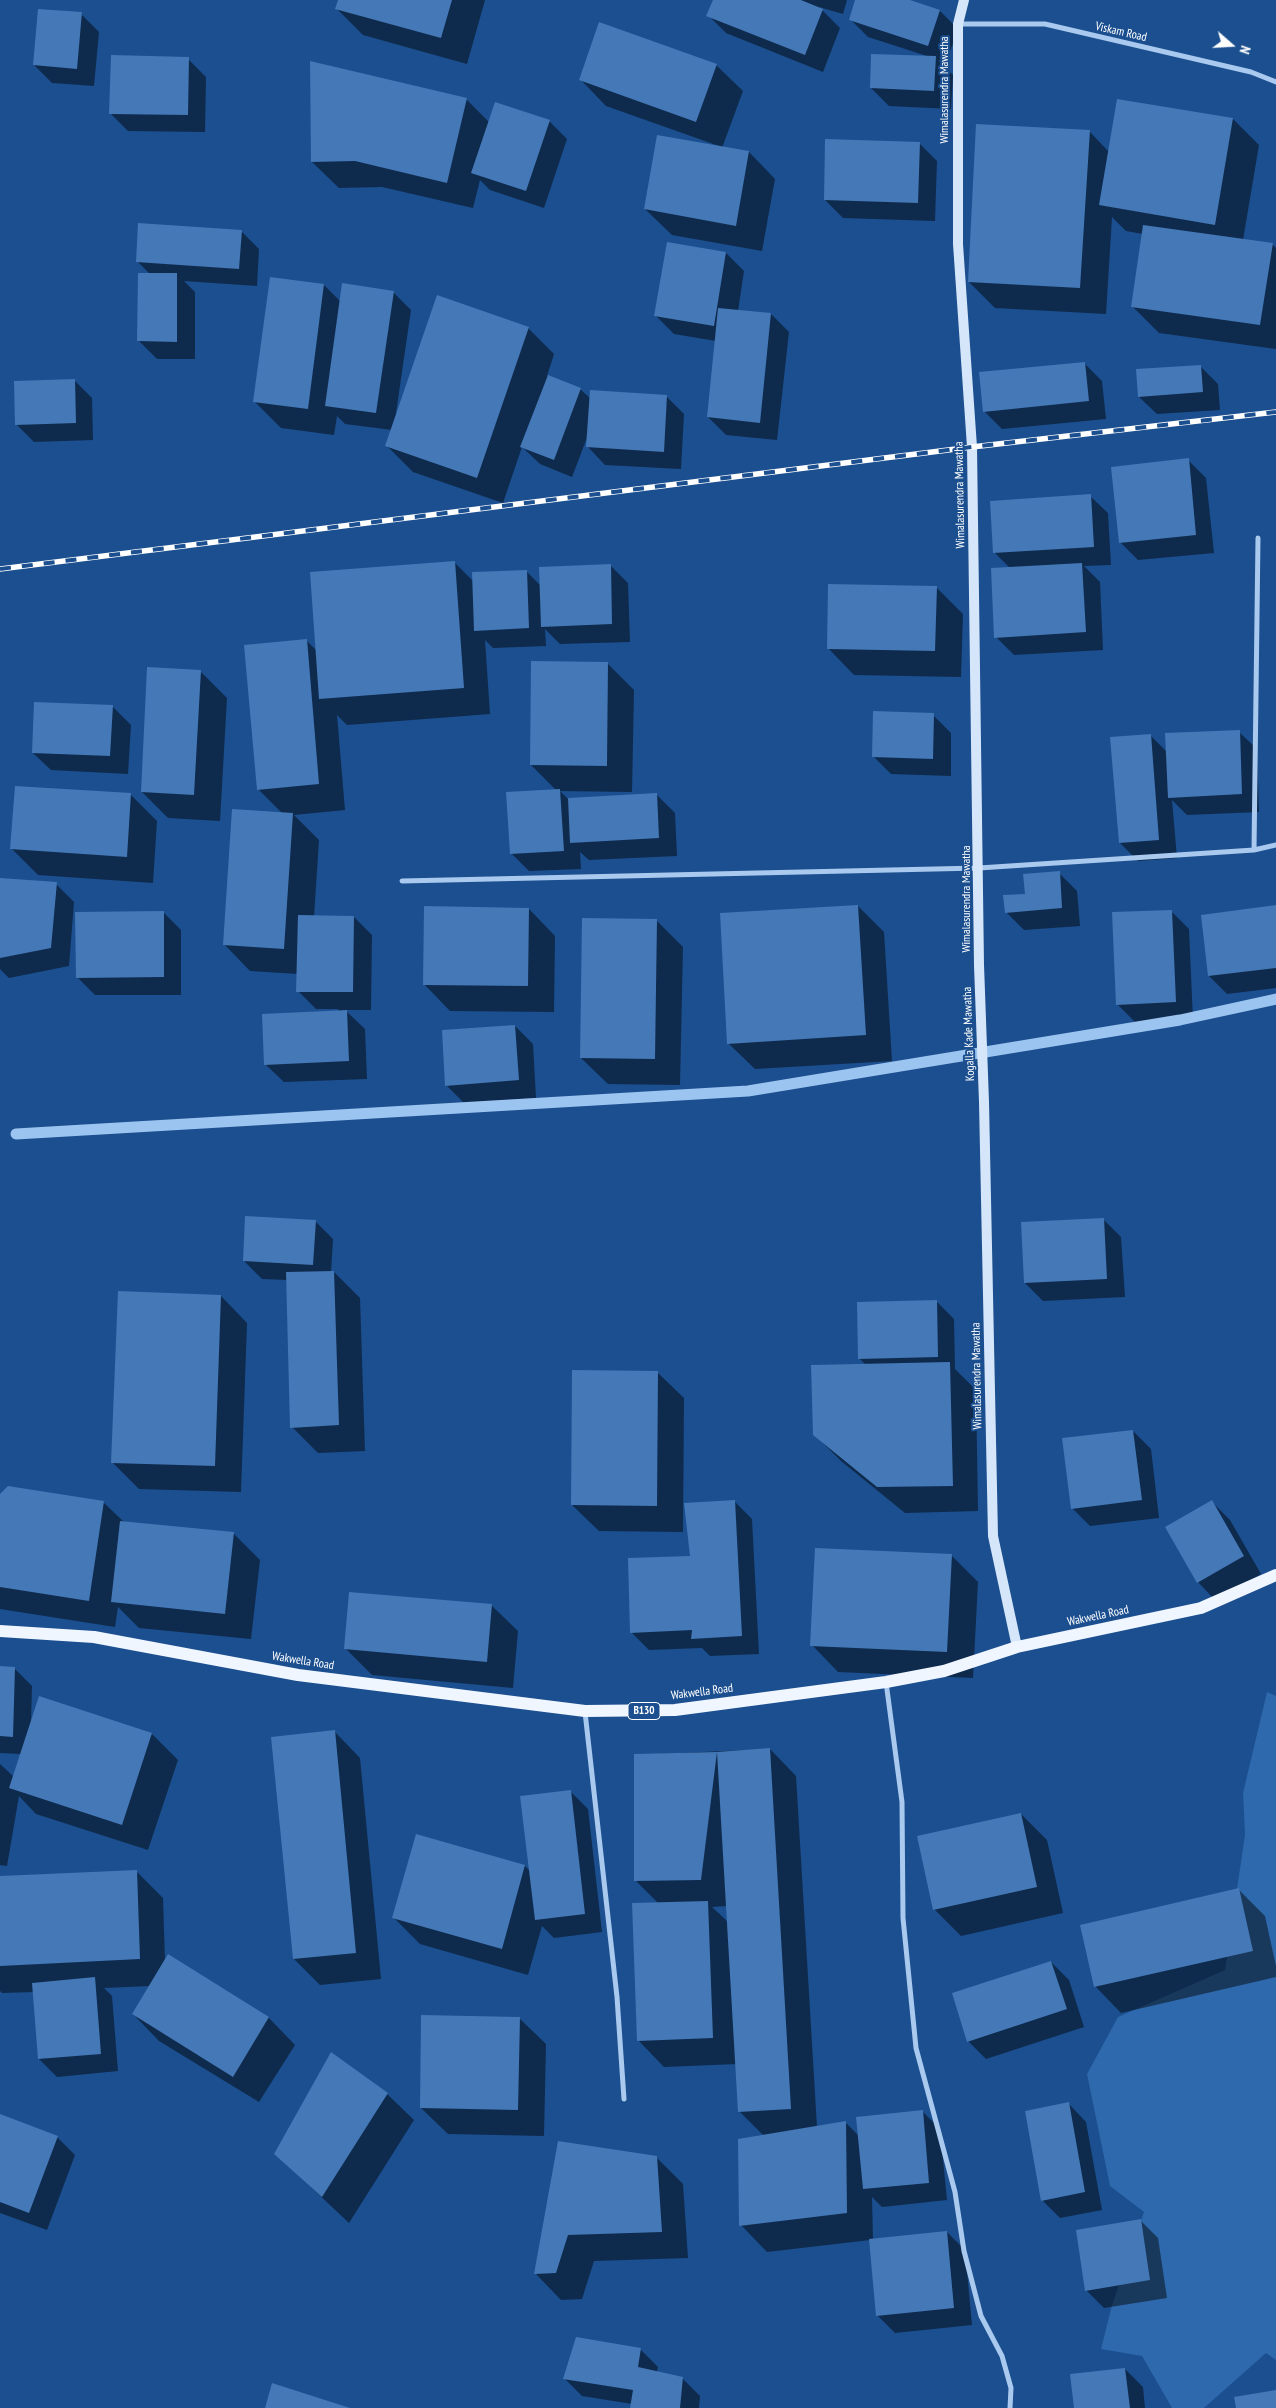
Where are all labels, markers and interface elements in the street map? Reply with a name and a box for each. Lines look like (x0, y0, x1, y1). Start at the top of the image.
street label: Viskam Road (1094, 19, 1148, 45)
north arrow (1206, 20, 1256, 70)
street label: Wimalasurendra Mawatha (938, 36, 952, 144)
text: N (1235, 43, 1255, 56)
street label: Wimalasurendra Mawatha (952, 441, 968, 549)
street label: Wimalasurendra Mawatha (960, 845, 974, 953)
street label: Kogalla Kade Mawatha (960, 987, 978, 1081)
street label: Wimalasurendra Mawatha (969, 1322, 985, 1430)
street label: Wakwella Road (1066, 1602, 1130, 1630)
street label: Wakwella Road (271, 1649, 335, 1673)
street label: Wakwella Road (670, 1681, 734, 1703)
road number: B130 (628, 1702, 660, 1720)

